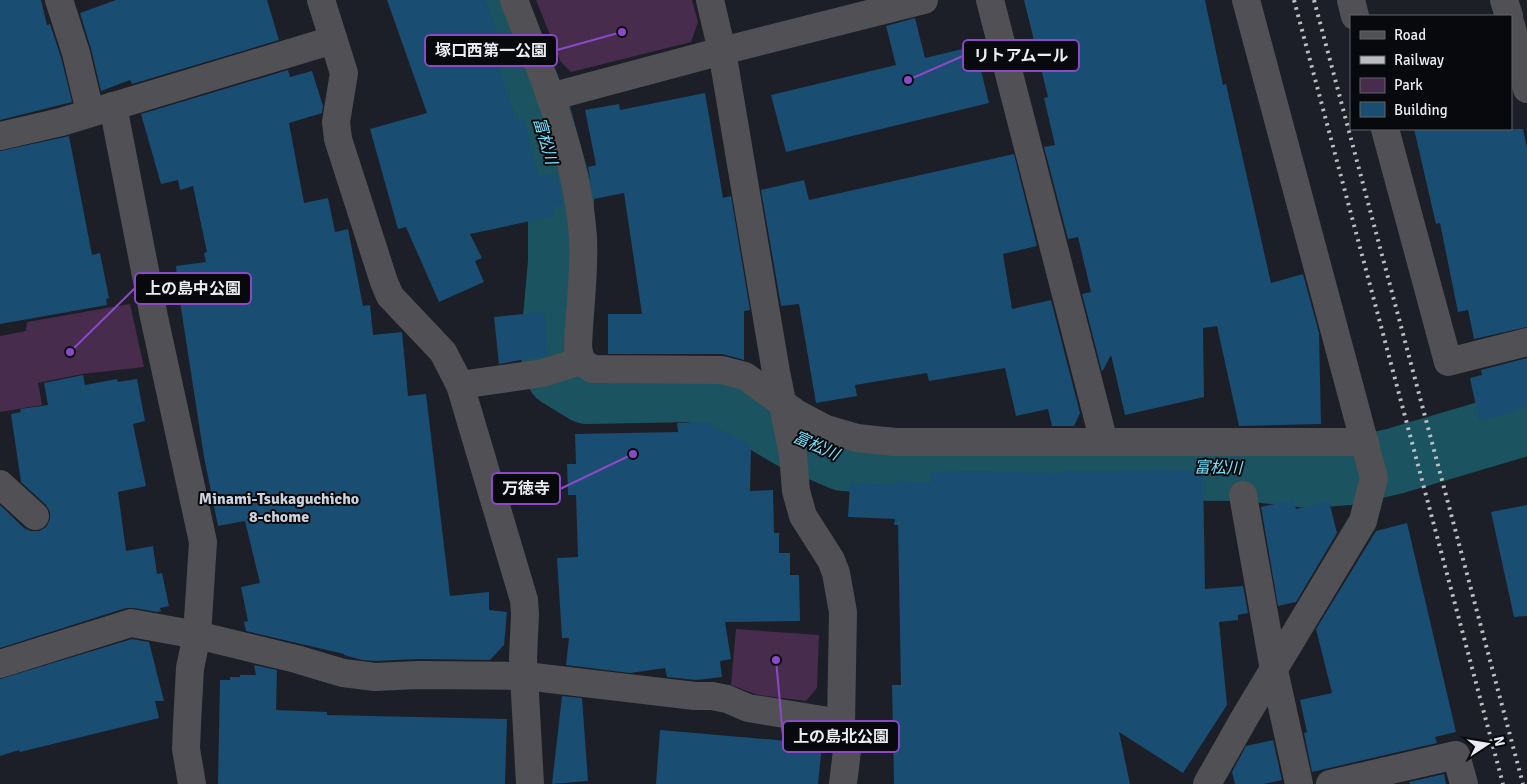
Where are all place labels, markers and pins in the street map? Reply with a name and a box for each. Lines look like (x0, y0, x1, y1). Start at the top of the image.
callout: 塚口西第一公園 (425, 35, 557, 66)
callout: リトアムール (963, 40, 1079, 71)
callout: 上の島中公園 (135, 273, 251, 304)
callout: 万徳寺 (492, 473, 560, 504)
callout: 上の島北公園 (783, 721, 899, 752)

